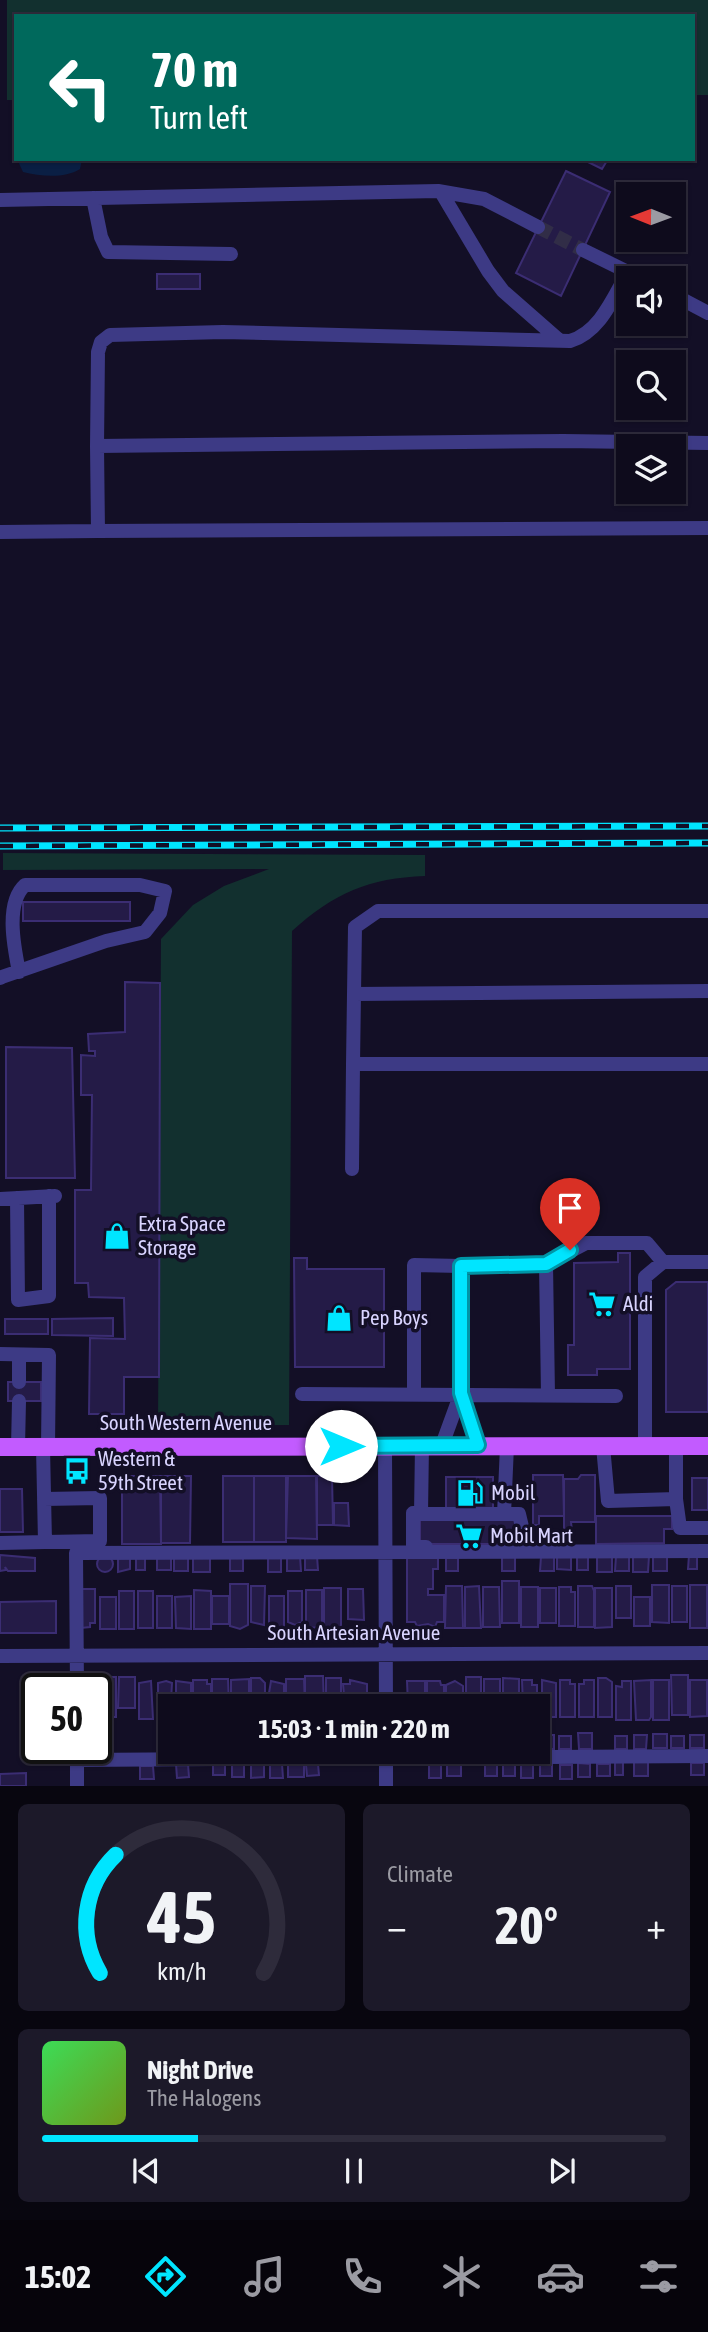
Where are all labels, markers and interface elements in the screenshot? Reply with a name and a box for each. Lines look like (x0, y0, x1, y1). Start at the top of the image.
text: 70 m (150, 41, 238, 97)
icon: left (35, 42, 126, 133)
text: Turn left (150, 99, 248, 136)
north arrow (616, 182, 686, 252)
map controls (616, 182, 686, 504)
button: sound (616, 266, 686, 336)
button: search (616, 350, 686, 420)
button: layers (616, 434, 686, 504)
pin (540, 1178, 600, 1250)
icon: arrive (551, 1189, 589, 1227)
place label: Extra Space Storage (138, 1211, 226, 1259)
shop icon: Extra Space Storage (102, 1221, 132, 1251)
supermarket icon: Aldi (587, 1289, 617, 1319)
place label: Aldi (623, 1291, 653, 1315)
shop icon: Pep Boys (324, 1303, 354, 1333)
place label: Pep Boys (360, 1305, 428, 1329)
position arrow (304, 1409, 378, 1483)
street label: South Western Avenue (100, 1410, 272, 1434)
place label: Western & 59th Street (98, 1446, 183, 1494)
bus stop icon: Western & 59th Street (62, 1456, 92, 1486)
fuel station icon: Mobil (455, 1478, 485, 1508)
place label: Mobil (491, 1480, 536, 1504)
supermarket icon: Mobil Mart (454, 1521, 484, 1551)
place label: Mobil Mart (490, 1523, 573, 1547)
street label: South Artesian Avenue (268, 1620, 440, 1644)
speed limit sign: 50 (21, 1673, 112, 1764)
text: 15:03 · 1 min · 220 m (258, 1714, 450, 1744)
text: Climate (387, 1861, 453, 1887)
text: 45 (146, 1876, 216, 1959)
text: 20° (495, 1895, 558, 1955)
text: − (387, 1904, 407, 1947)
text: + (646, 1904, 666, 1947)
text: km/h (157, 1957, 206, 1985)
text: Night Drive (147, 2055, 254, 2085)
text: The Halogens (147, 2085, 261, 2111)
icon: previous (127, 2152, 165, 2190)
icon: pause (335, 2152, 373, 2190)
icon: next (543, 2152, 581, 2190)
icon: directions (141, 2252, 190, 2301)
icon: music (240, 2252, 289, 2301)
icon: phone (338, 2252, 387, 2301)
icon: climate (437, 2252, 486, 2301)
icon: car (536, 2252, 585, 2301)
icon: filters (634, 2252, 683, 2301)
text: 15:02 (25, 2258, 91, 2295)

